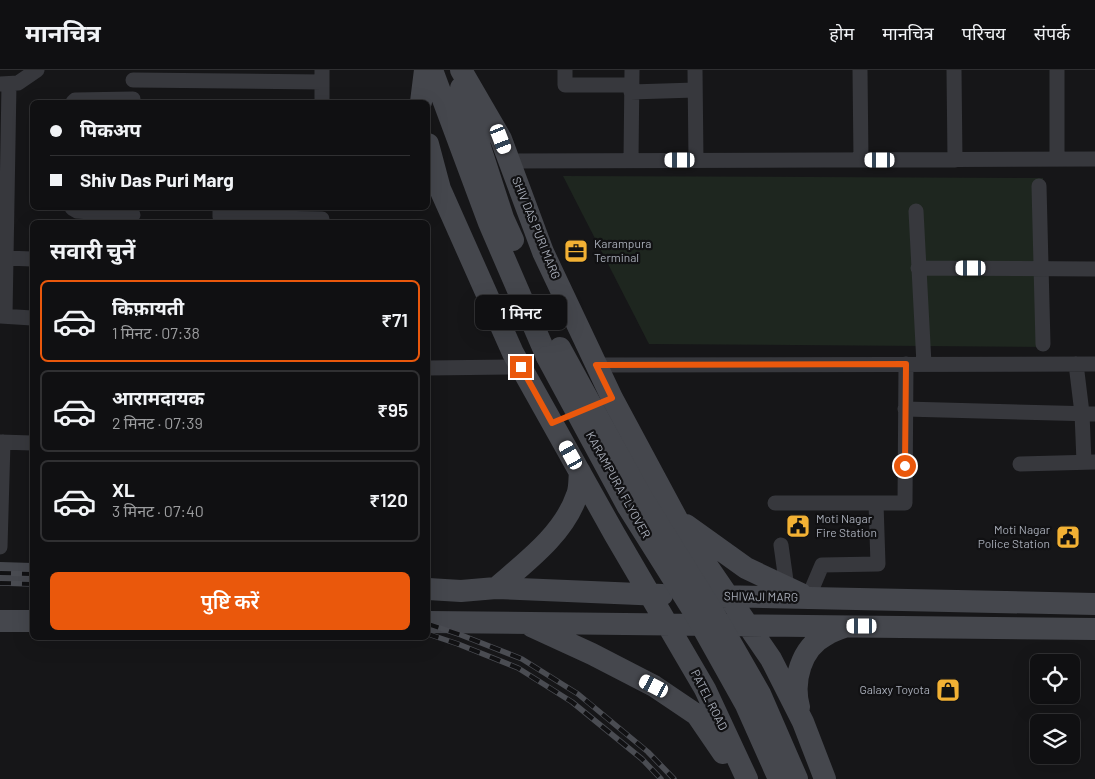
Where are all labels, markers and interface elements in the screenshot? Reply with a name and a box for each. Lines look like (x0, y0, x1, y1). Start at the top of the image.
text: मानचित्र (25, 18, 101, 47)
text: होम (829, 22, 854, 44)
text: मानचित्र (882, 22, 934, 44)
text: परिचय (962, 22, 1006, 44)
text: संपर्क (1034, 22, 1070, 44)
text: पिकअप (80, 118, 141, 141)
car (488, 122, 513, 156)
car (665, 153, 695, 168)
car (865, 153, 895, 168)
text: Shiv Das Puri Marg (80, 168, 234, 191)
street label: SHIV DAS PURI MARG (510, 174, 564, 281)
place label: Karampura Terminal (594, 236, 651, 264)
text: सवारी चुनें (50, 237, 135, 263)
office icon: Karampura Terminal (563, 238, 589, 264)
car (956, 261, 986, 276)
callout: 1 मिनट (475, 294, 567, 330)
text: किफ़ायती (112, 296, 184, 319)
icon: car (52, 299, 97, 344)
text: 1 मिनट (500, 303, 542, 322)
text: ₹71 (381, 308, 408, 331)
text: 1 मिनट · 07:38 (112, 323, 200, 342)
route end (510, 356, 532, 378)
text: आरामदायक (112, 386, 204, 409)
icon: car (52, 389, 97, 434)
text: ₹95 (377, 398, 408, 421)
text: 2 मिनट · 07:39 (112, 413, 203, 432)
street label: KARAMPURA FLYOVER (584, 429, 654, 540)
car (557, 438, 584, 472)
route start (894, 455, 916, 477)
text: XL (112, 478, 135, 501)
icon: car (52, 479, 97, 524)
text: ₹120 (369, 488, 408, 511)
text: 3 मिनट · 07:40 (112, 501, 204, 520)
place label: Moti Nagar Fire Station (816, 511, 877, 539)
public building icon: Moti Nagar Fire Station (785, 513, 811, 539)
place label: Moti Nagar Police Station (978, 522, 1051, 550)
public building icon: Moti Nagar Police Station (1055, 524, 1081, 550)
button: पुष्टि करें (50, 572, 410, 630)
street label: SHIVAJI MARG (724, 588, 798, 604)
car (847, 619, 877, 634)
map controls (1030, 654, 1080, 764)
button: locate (1030, 654, 1080, 704)
street label: PATEL ROAD (689, 667, 731, 732)
car (637, 673, 670, 699)
shop icon: Galaxy Toyota (935, 677, 961, 703)
place label: Galaxy Toyota (859, 682, 930, 696)
button: layers (1030, 714, 1080, 764)

